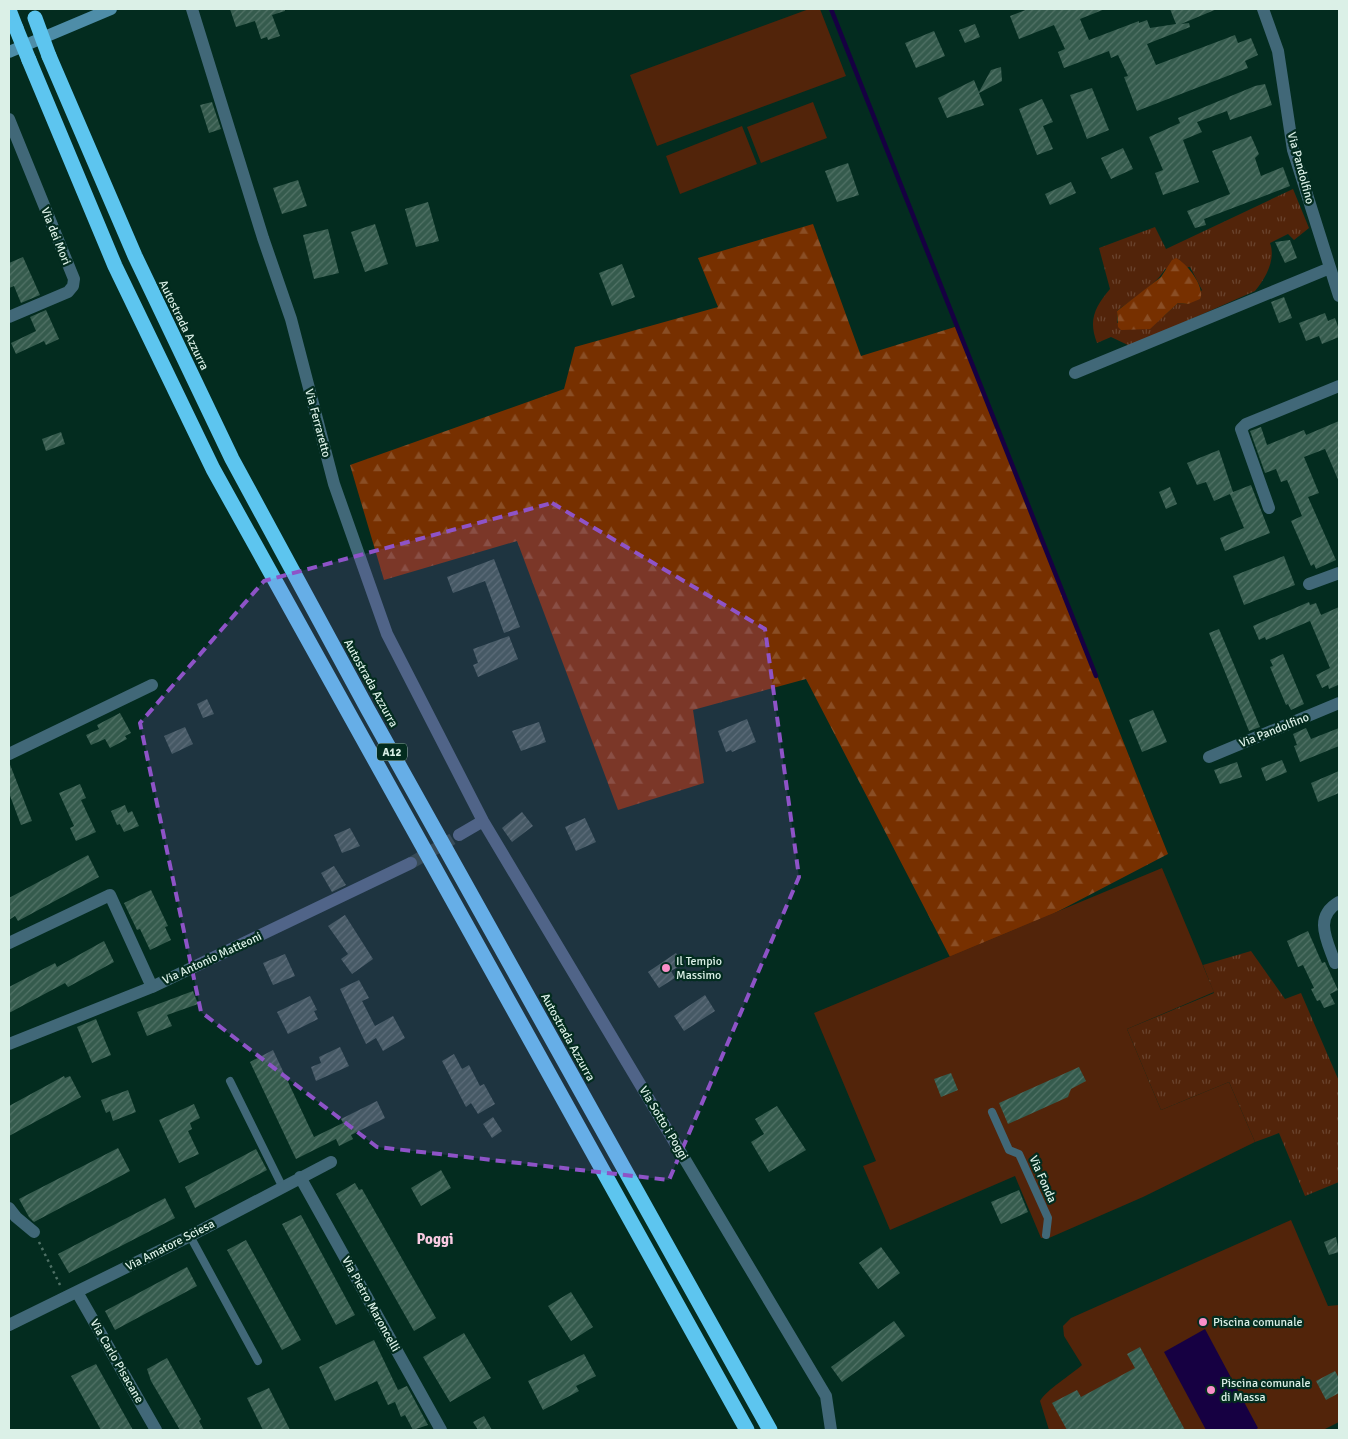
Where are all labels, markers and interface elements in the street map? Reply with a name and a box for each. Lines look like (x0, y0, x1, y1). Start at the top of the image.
street label: Via Pandolfino (1284, 131, 1317, 206)
street label: Via dei Mori (37, 205, 74, 267)
street label: Autostrada Azzurra (155, 278, 212, 373)
street label: Via Ferraretto (301, 387, 334, 459)
street label: Autostrada Azzurra (340, 637, 401, 730)
street label: Via Pandolfino (1237, 710, 1311, 751)
road number: A12 (377, 744, 407, 760)
street label: Via Antonio Matteoni (160, 929, 264, 988)
place label: Il Tempio Massimo (676, 954, 722, 983)
marker: Il Tempio Massimo (660, 962, 672, 974)
street label: Autostrada Azzurra (537, 991, 598, 1084)
street label: Via Sotto i Poggi (636, 1084, 691, 1163)
street label: Via Fonda (1026, 1153, 1060, 1205)
street label: Via Amatore Sciesa (123, 1217, 217, 1274)
district label: Poggi (417, 1230, 453, 1248)
street label: Via Pietro Maroncelli (338, 1254, 403, 1355)
place label: Piscina comunale (1213, 1315, 1303, 1330)
marker: Piscina comunale (1197, 1316, 1209, 1328)
street label: Via Carlo Pisacane (86, 1317, 147, 1406)
place label: Piscina comunale di Massa (1221, 1376, 1311, 1405)
marker: Piscina comunale di Massa (1205, 1384, 1217, 1396)

